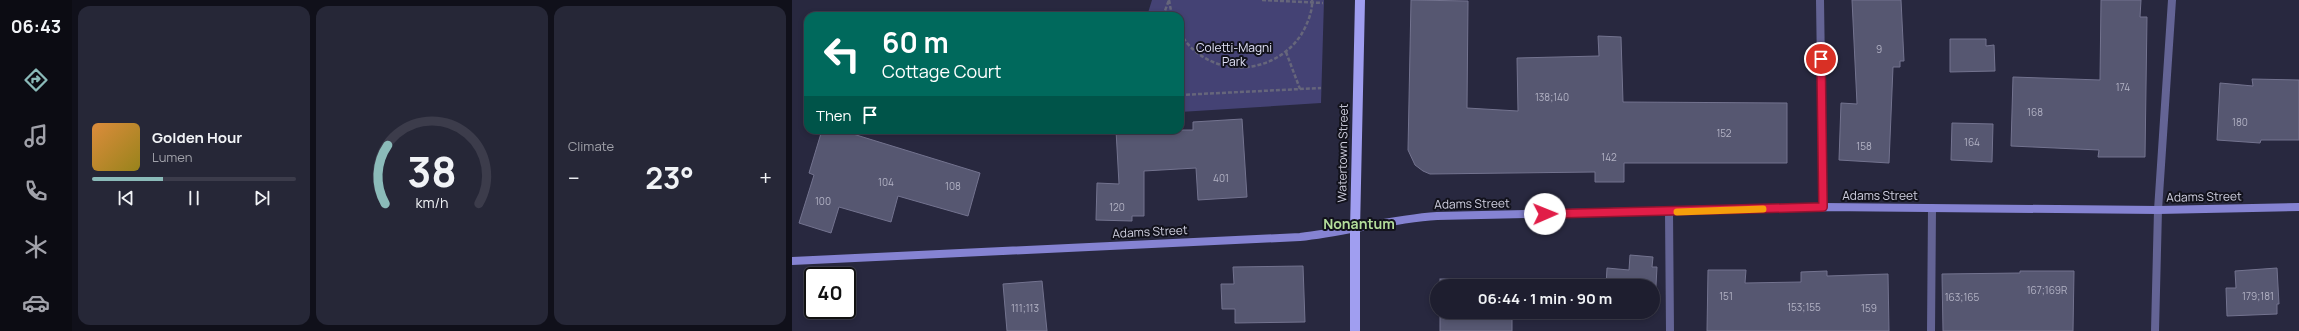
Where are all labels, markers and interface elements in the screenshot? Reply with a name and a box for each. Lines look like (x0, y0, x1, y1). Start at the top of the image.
text: 06:43 (11, 14, 61, 38)
text: 60 m (882, 23, 949, 61)
icon: left (816, 28, 868, 80)
park label: Coletti-Magni Park (1196, 39, 1272, 70)
pin (1804, 42, 1838, 76)
house number: 9 (1876, 42, 1882, 56)
icon: arrive (1810, 48, 1832, 70)
text: Cottage Court (882, 59, 1002, 83)
icon: directions (22, 66, 50, 94)
house number: 174 (2116, 80, 2130, 94)
house number: 138;140 (1535, 90, 1569, 104)
street label: Watertown Street (1333, 103, 1352, 202)
icon: arrive (859, 104, 881, 126)
text: Then (816, 105, 851, 126)
house number: 168 (2027, 105, 2043, 119)
house number: 180 (2232, 115, 2248, 129)
icon: music (22, 122, 50, 150)
house number: 152 (1716, 126, 1732, 140)
text: Golden Hour (152, 127, 242, 148)
house number: 164 (1964, 135, 1980, 149)
text: Climate (568, 137, 614, 155)
house number: 158 (1856, 139, 1872, 153)
text: 38 (407, 142, 457, 198)
text: Lumen (152, 148, 192, 166)
house number: 142 (1601, 150, 1617, 164)
text: 23° (645, 157, 694, 198)
text: − (568, 163, 580, 193)
text: + (759, 163, 772, 193)
house number: 401 (1213, 171, 1229, 185)
house number: 104 (878, 175, 894, 189)
icon: phone (22, 177, 50, 205)
house number: 108 (945, 179, 961, 193)
icon: previous (115, 187, 137, 209)
icon: pause (183, 187, 205, 209)
icon: next (251, 187, 273, 209)
street label: Adams Street (1842, 187, 1918, 204)
street label: Adams Street (2166, 187, 2242, 206)
text: km/h (415, 192, 449, 211)
position arrow (1524, 193, 1566, 235)
house number: 100 (815, 194, 831, 208)
street label: Adams Street (1434, 194, 1510, 213)
house number: 120 (1109, 200, 1125, 214)
district label: Nonantum (1323, 214, 1395, 233)
street label: Adams Street (1112, 221, 1188, 242)
icon: climate (22, 233, 50, 261)
speed limit sign: 40 (804, 267, 856, 319)
house number: 167;169R (2027, 283, 2067, 297)
text: 06:44 · 1 min · 90 m (1478, 288, 1612, 309)
icon: car (22, 289, 50, 317)
house number: 151 (1719, 289, 1733, 303)
house number: 179;181 (2242, 289, 2274, 303)
house number: 163;165 (1945, 290, 1980, 304)
house number: 153;155 (1787, 300, 1821, 314)
house number: 111;113 (1011, 301, 1039, 315)
house number: 159 (1861, 301, 1877, 315)

